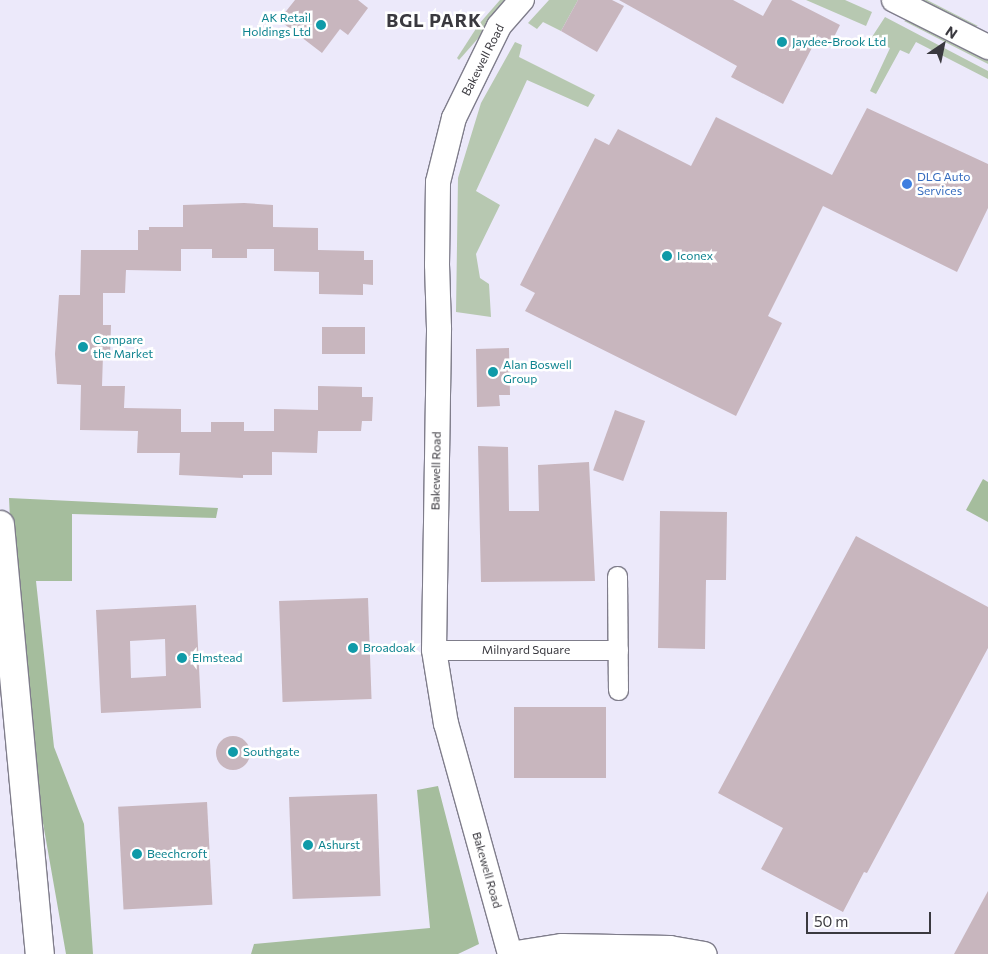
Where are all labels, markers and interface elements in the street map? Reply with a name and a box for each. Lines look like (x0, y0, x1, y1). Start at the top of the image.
district label: BGL PARK (385, 9, 483, 31)
place label: AK Retail Holdings Ltd (242, 11, 311, 39)
marker: AK Retail Holdings Ltd (315, 19, 327, 31)
north arrow (918, 20, 968, 70)
street label: Bakewell Road (459, 22, 507, 98)
text: N (943, 22, 961, 42)
place label: Jaydee-Brook Ltd (792, 35, 886, 49)
marker: Jaydee-Brook Ltd (776, 36, 788, 48)
place label: DLG Auto Services (917, 170, 970, 198)
marker: DLG Auto Services (901, 178, 913, 190)
place label: Iconex (677, 249, 713, 263)
marker: Iconex (661, 250, 673, 262)
place label: Compare the Market (93, 333, 153, 361)
marker: Compare the Market (77, 341, 89, 353)
place label: Alan Boswell Group (503, 358, 572, 386)
marker: Alan Boswell Group (487, 366, 499, 378)
street label: Bakewell Road (428, 432, 444, 510)
place label: Broadoak (363, 641, 416, 655)
marker: Broadoak (347, 642, 359, 654)
street label: Milnyard Square (482, 643, 570, 657)
place label: Elmstead (192, 651, 242, 665)
marker: Elmstead (176, 652, 188, 664)
place label: Southgate (243, 745, 300, 759)
marker: Southgate (227, 746, 239, 758)
street label: Bakewell Road (469, 830, 505, 910)
place label: Ashurst (318, 838, 360, 852)
marker: Ashurst (302, 839, 314, 851)
place label: Beechcroft (147, 847, 207, 861)
marker: Beechcroft (131, 848, 143, 860)
scale bar (808, 902, 933, 934)
text: 50 m (814, 912, 848, 930)

